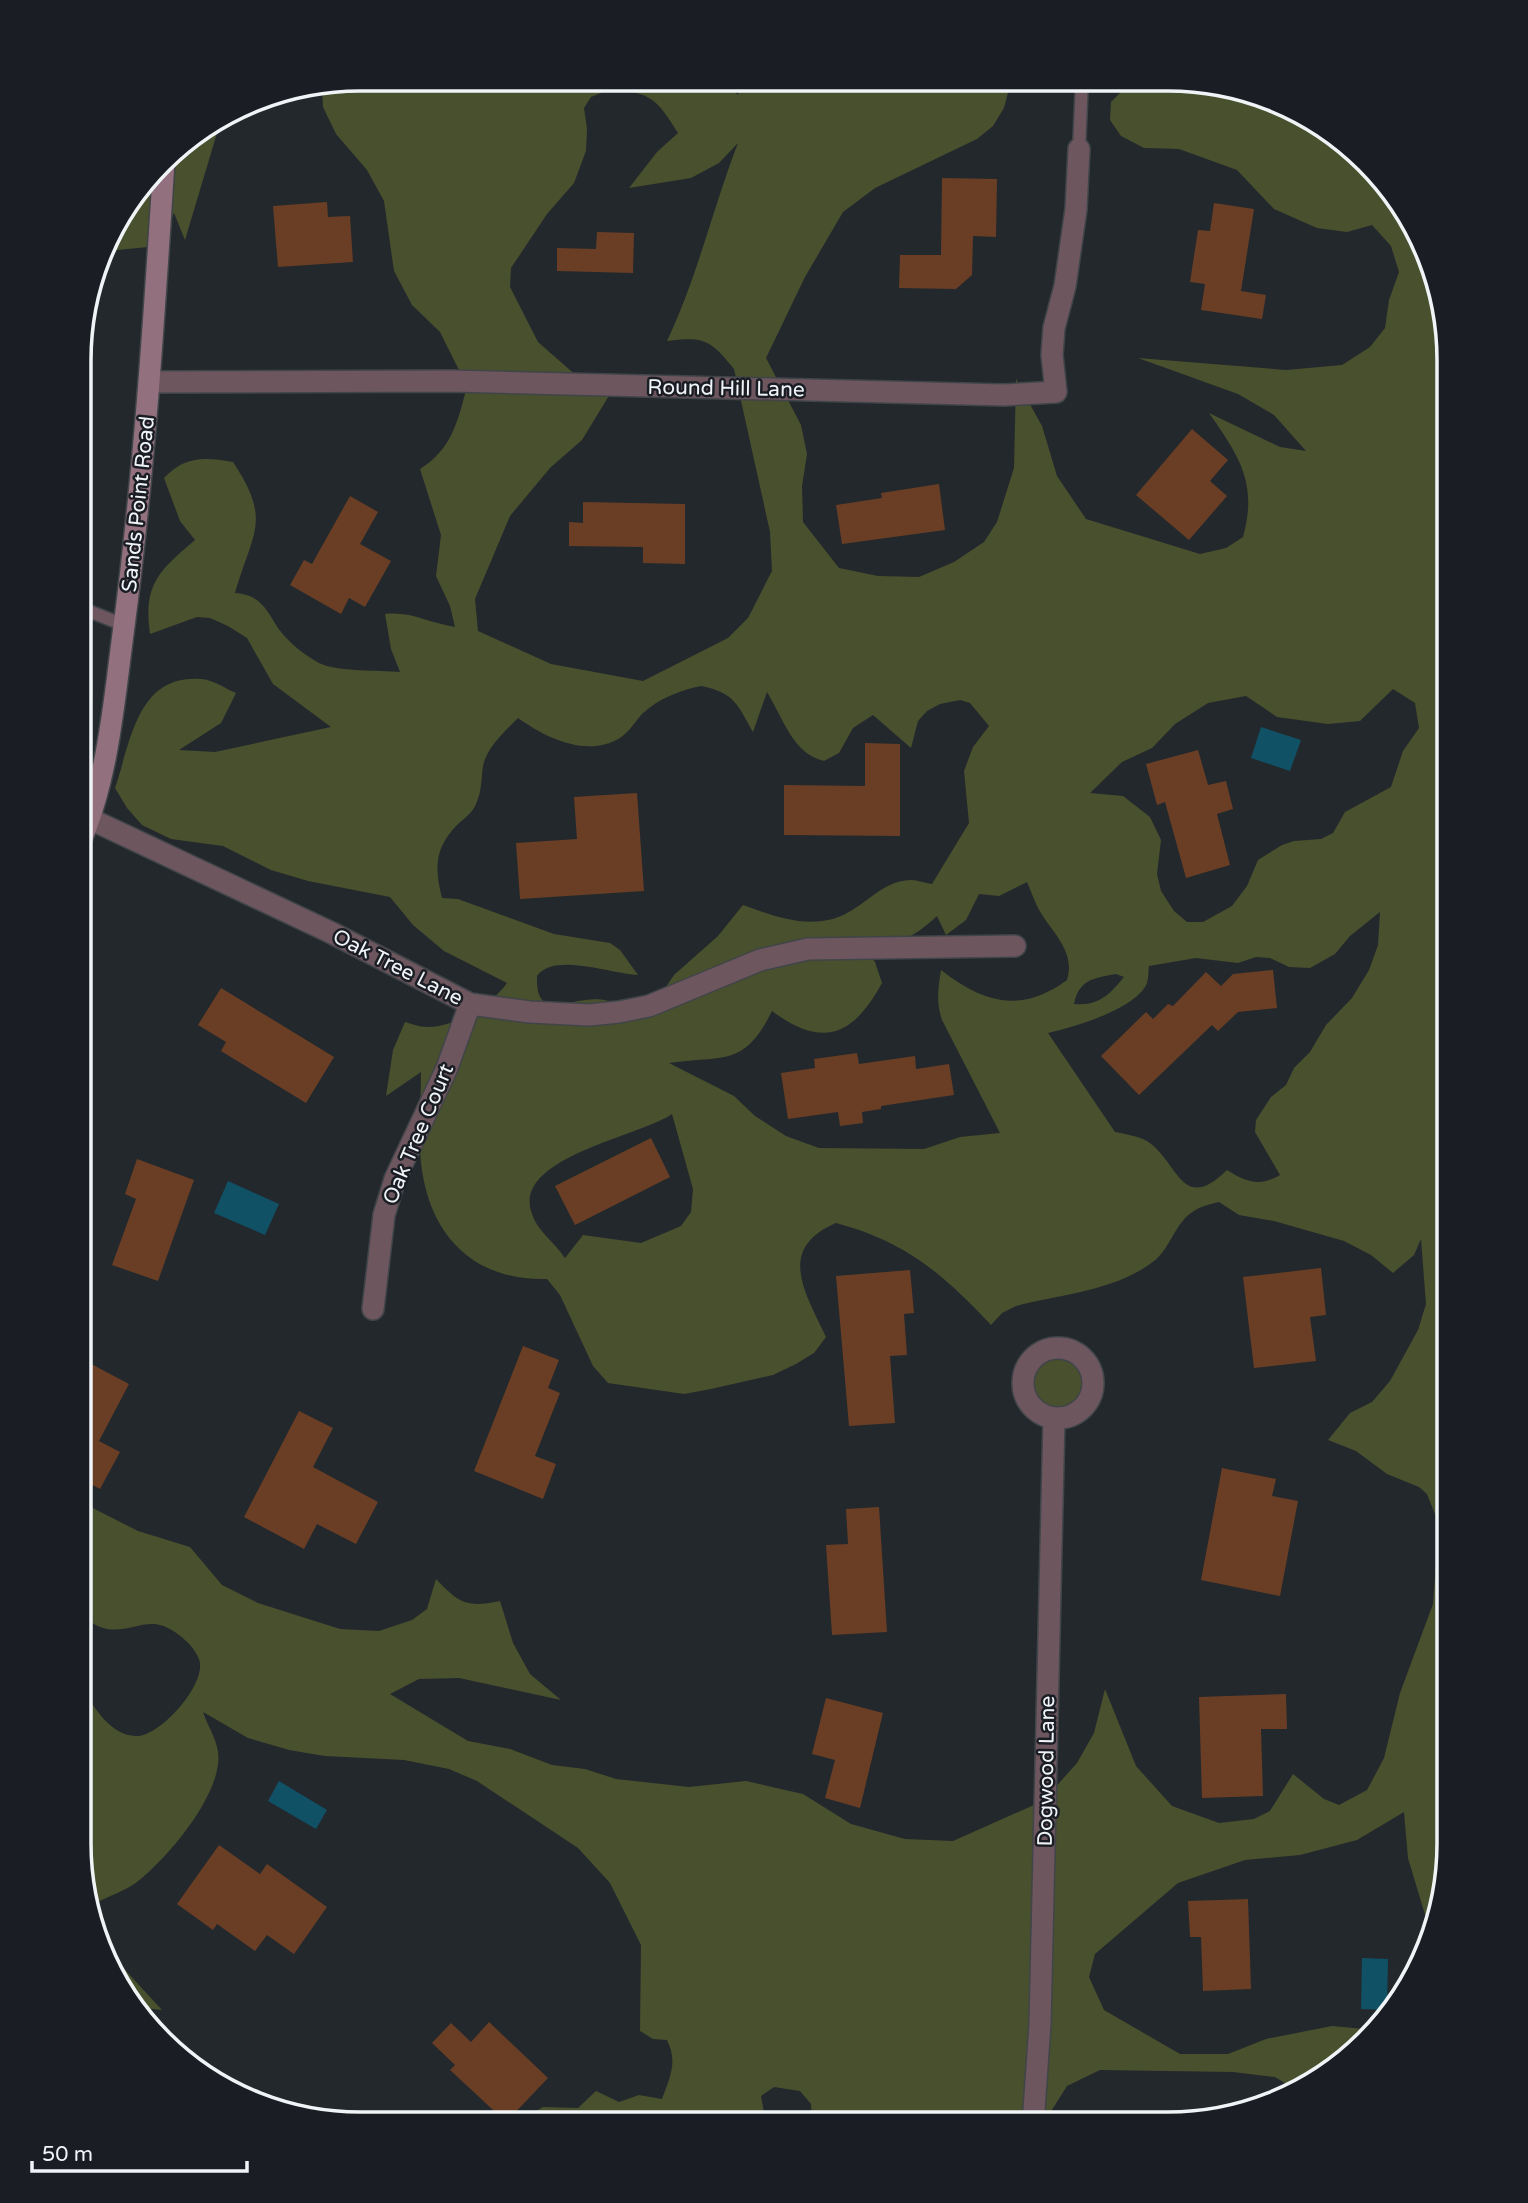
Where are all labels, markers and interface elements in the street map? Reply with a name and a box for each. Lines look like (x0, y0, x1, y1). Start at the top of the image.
street label: Round Hill Lane (647, 375, 805, 402)
street label: Sands Point Road (117, 415, 160, 593)
street label: Oak Tree Lane (329, 924, 467, 1011)
street label: Oak Tree Court (378, 1060, 459, 1208)
street label: Dogwood Lane (1033, 1695, 1060, 1847)
scale bar (32, 2130, 247, 2174)
text: 50 m (42, 2142, 93, 2167)

